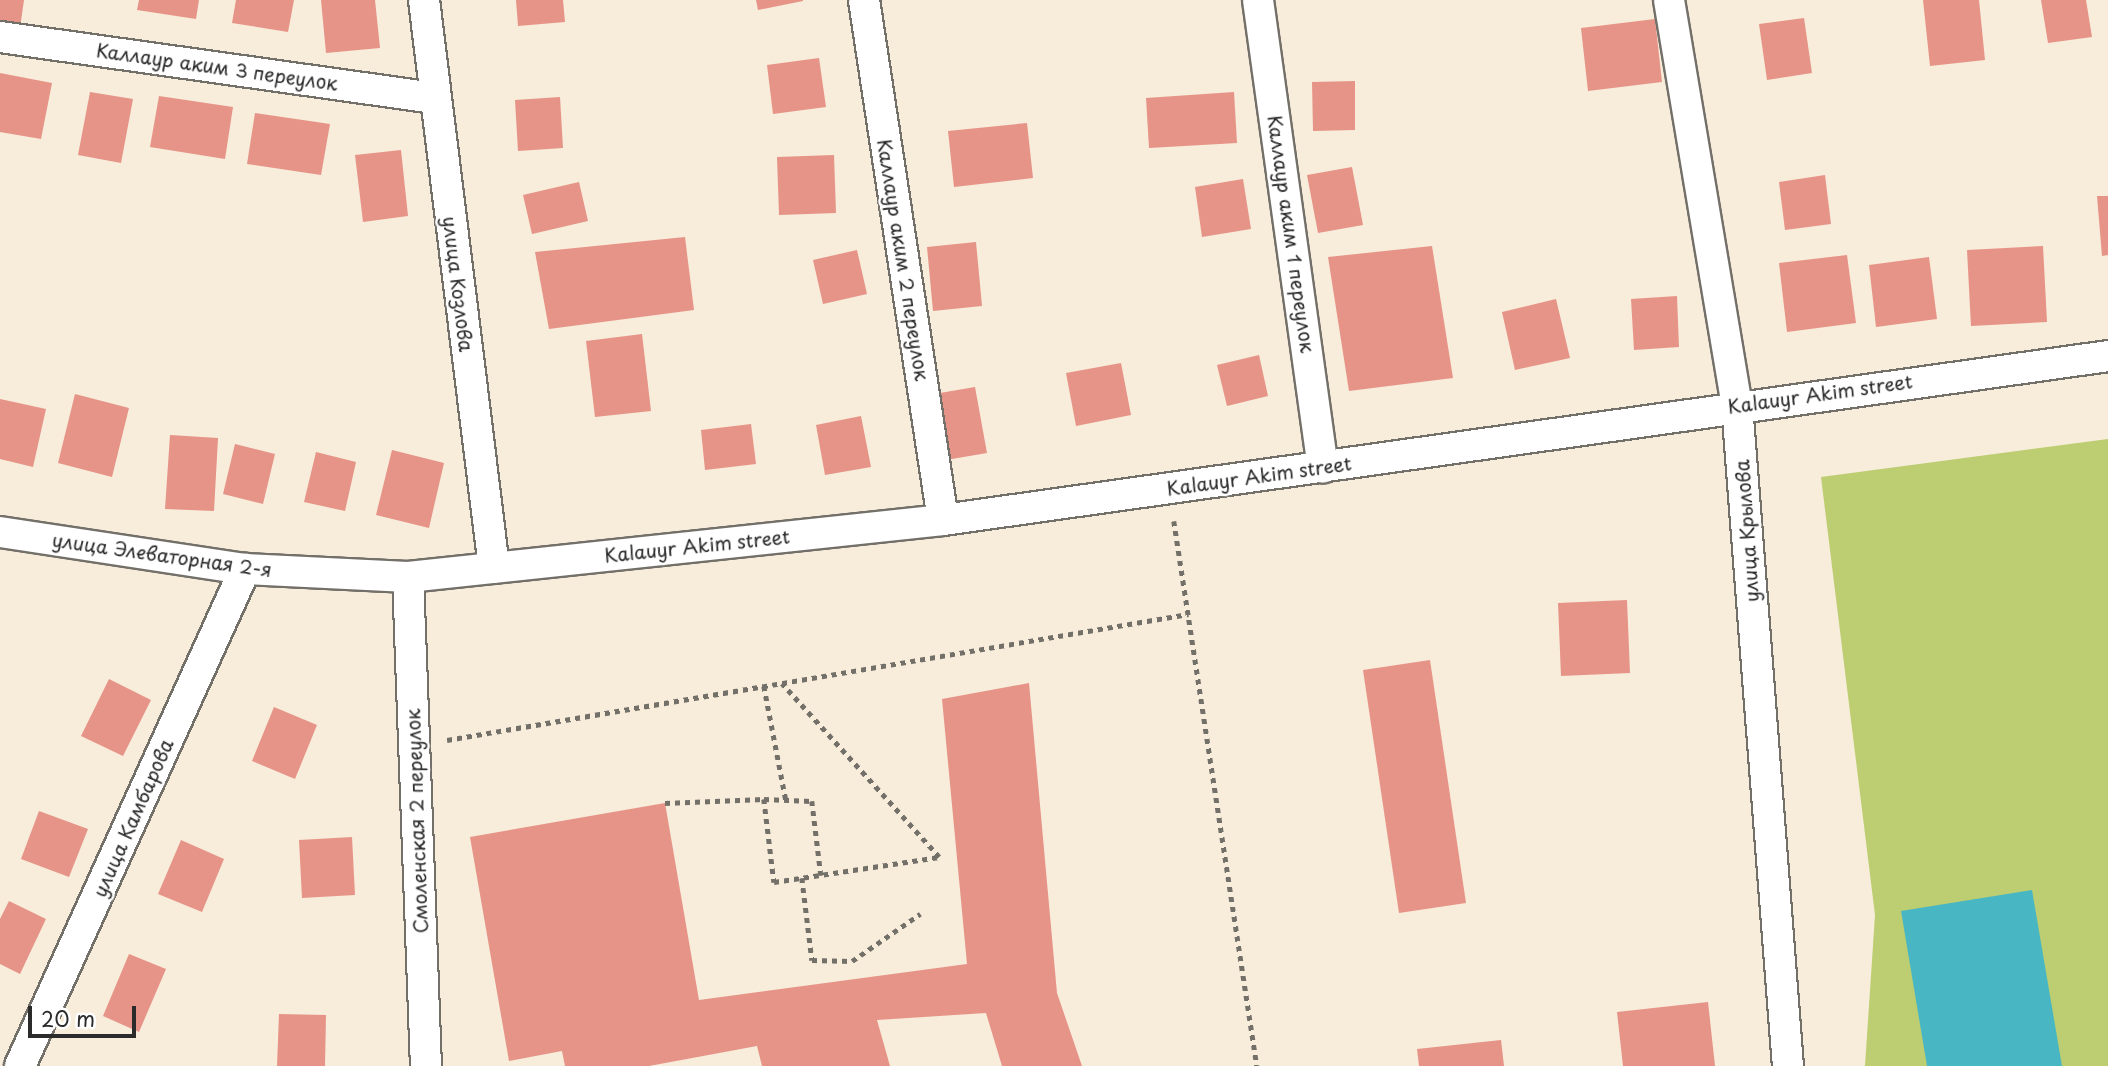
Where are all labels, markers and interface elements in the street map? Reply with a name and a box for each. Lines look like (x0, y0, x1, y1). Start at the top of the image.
street label: Каллаур аким 3 переулок (95, 39, 339, 95)
street label: Каллаур аким 1 переулок (1263, 114, 1319, 354)
street label: Каллаур аким 2 переулок (873, 137, 933, 383)
street label: улица Козлова (438, 214, 478, 354)
street label: Kalauyr Akim street (1725, 370, 1915, 418)
street label: Kalauyr Akim street (1164, 452, 1354, 500)
street label: улица Крылова (1731, 459, 1763, 603)
street label: Kalauyr Akim street (602, 525, 792, 567)
street label: улица Элеваторная 2-я (50, 528, 274, 582)
street label: Смоленская 2 переулок (402, 708, 432, 934)
street label: улица Камбарова (88, 735, 178, 901)
scale bar (32, 992, 140, 1036)
text: 20 m (41, 1002, 95, 1034)

